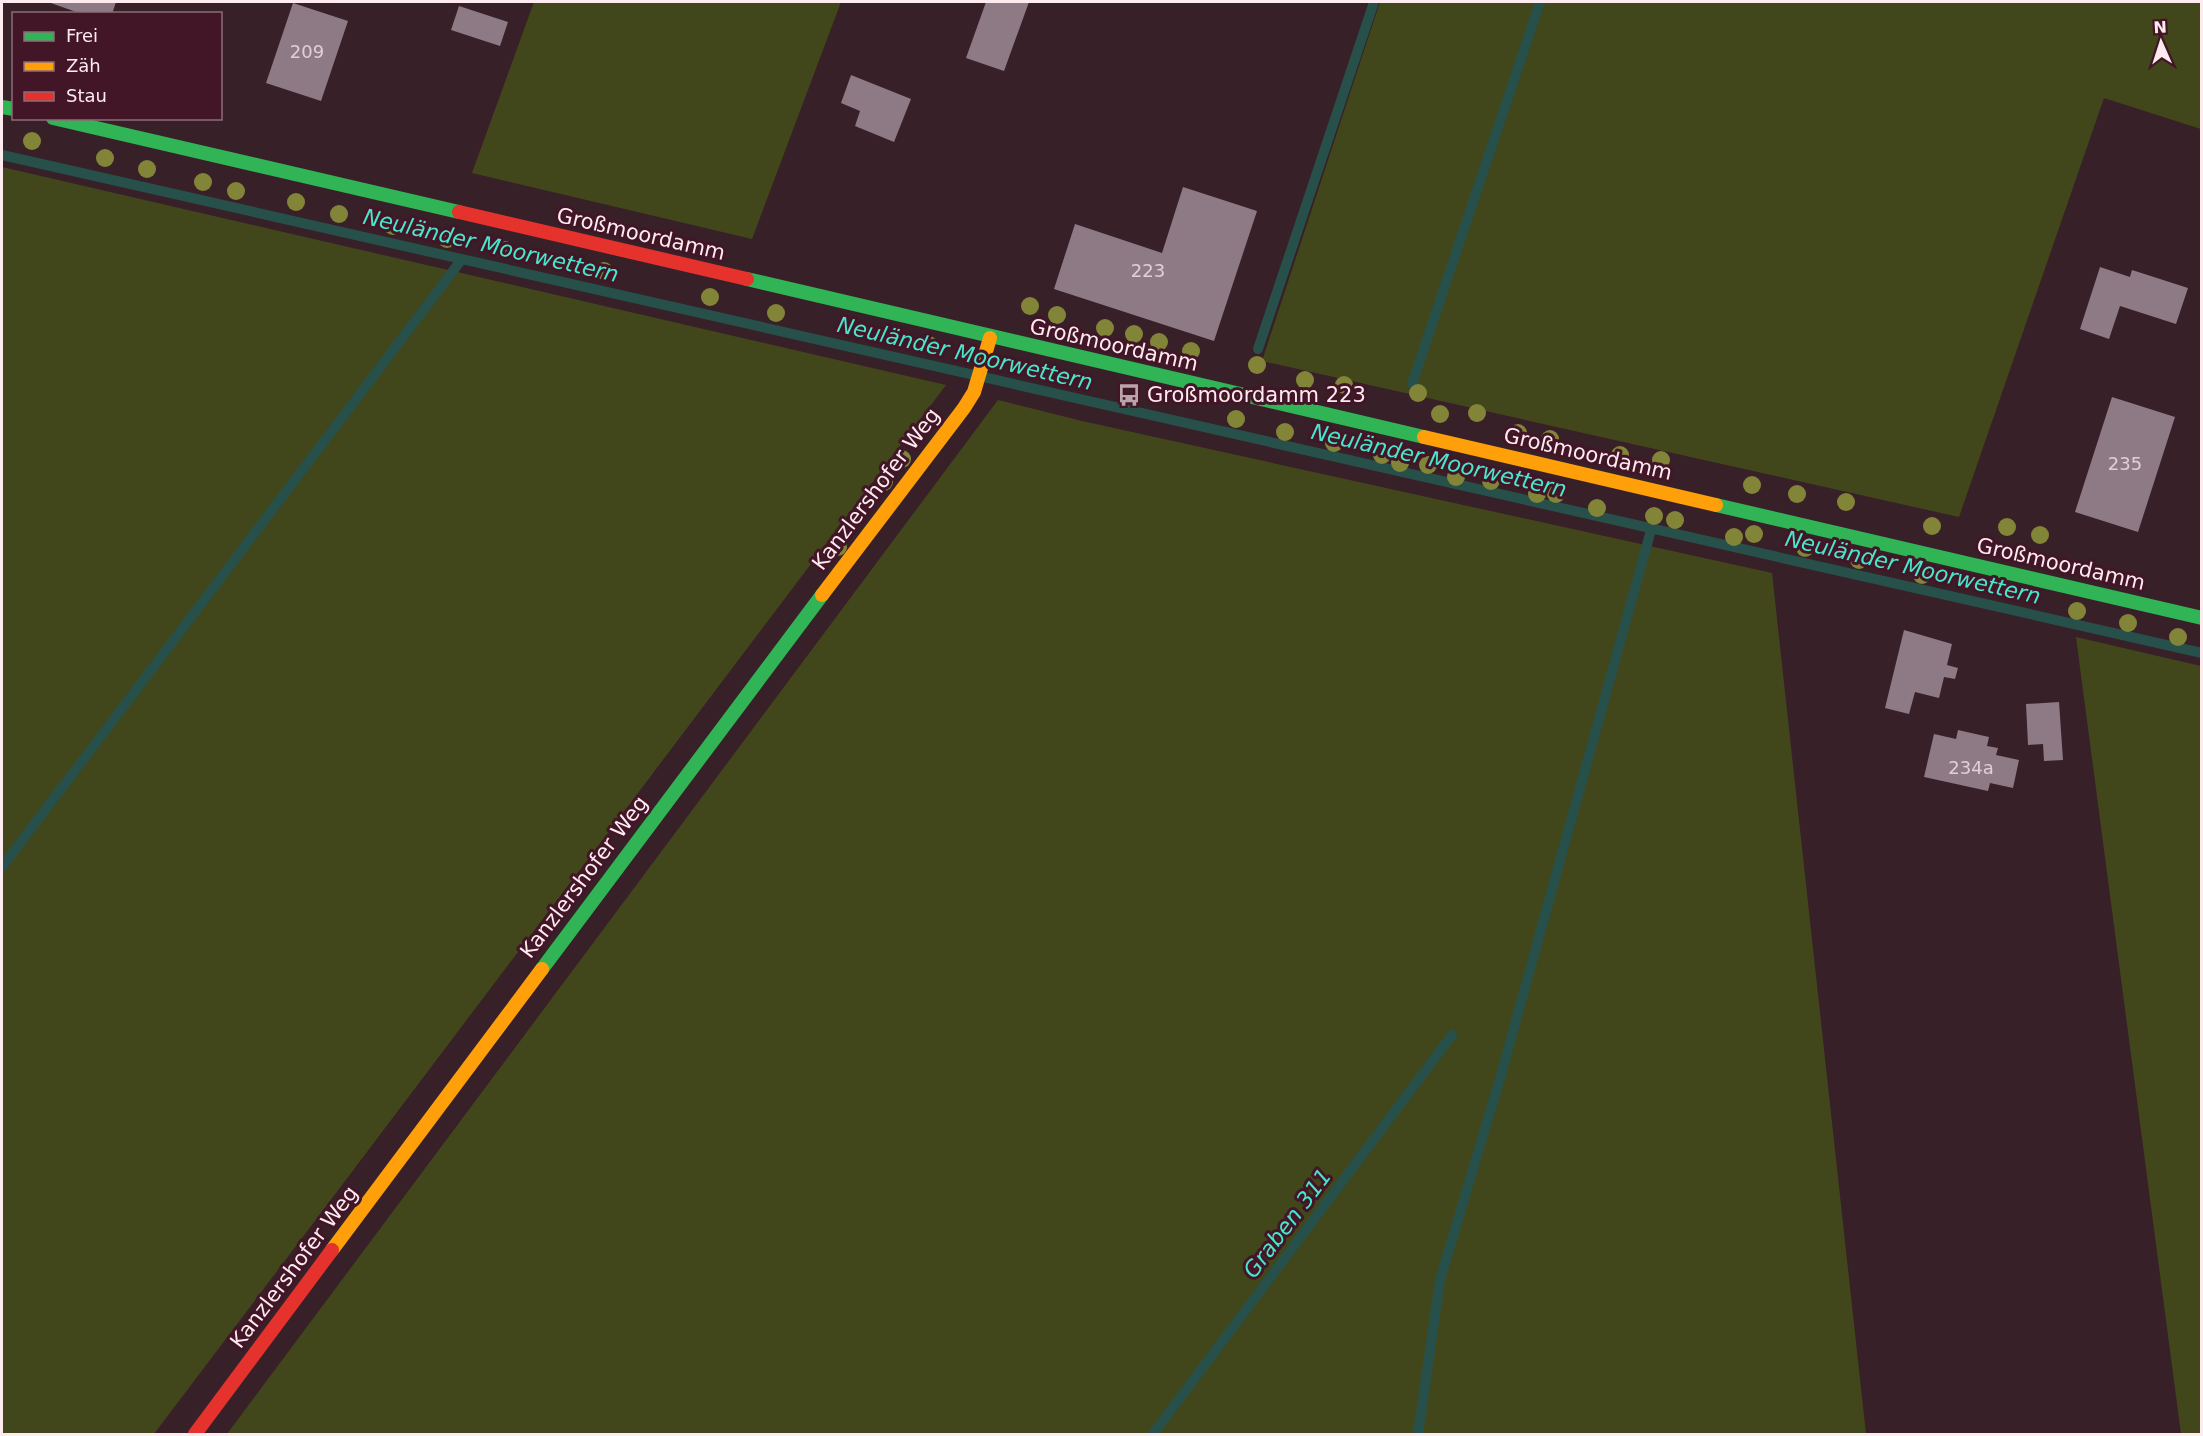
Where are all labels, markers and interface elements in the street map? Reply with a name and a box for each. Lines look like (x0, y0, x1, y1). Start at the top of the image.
legend (12, 12, 222, 120)
north arrow (2131, 12, 2191, 72)
text: N (2153, 18, 2167, 37)
text: Frei (66, 25, 98, 46)
house number: 209 (290, 41, 324, 62)
text: Zäh (66, 55, 101, 76)
text: Stau (66, 85, 107, 106)
street label: Großmoordamm (554, 203, 728, 265)
water label: Neuländer Moorwettern (361, 204, 621, 287)
house number: 223 (1131, 260, 1165, 281)
water label: Neuländer Moorwettern (835, 312, 1095, 395)
street label: Großmoordamm (1027, 314, 1201, 376)
bus stop icon: Großmoordamm 223 (1116, 382, 1142, 408)
place label: Großmoordamm 223 (1147, 383, 1366, 407)
street label: Kanzlershofer Weg (807, 403, 945, 575)
water label: Neuländer Moorwettern (1309, 419, 1569, 502)
street label: Großmoordamm (1501, 423, 1675, 485)
house number: 235 (2108, 453, 2142, 474)
water label: Neuländer Moorwettern (1783, 526, 2043, 609)
street label: Großmoordamm (1974, 533, 2148, 595)
house number: 234a (1948, 757, 1994, 778)
street label: Kanzlershofer Weg (515, 791, 653, 963)
water label: Graben 311 (1238, 1164, 1337, 1283)
street label: Kanzlershofer Weg (225, 1181, 363, 1353)

